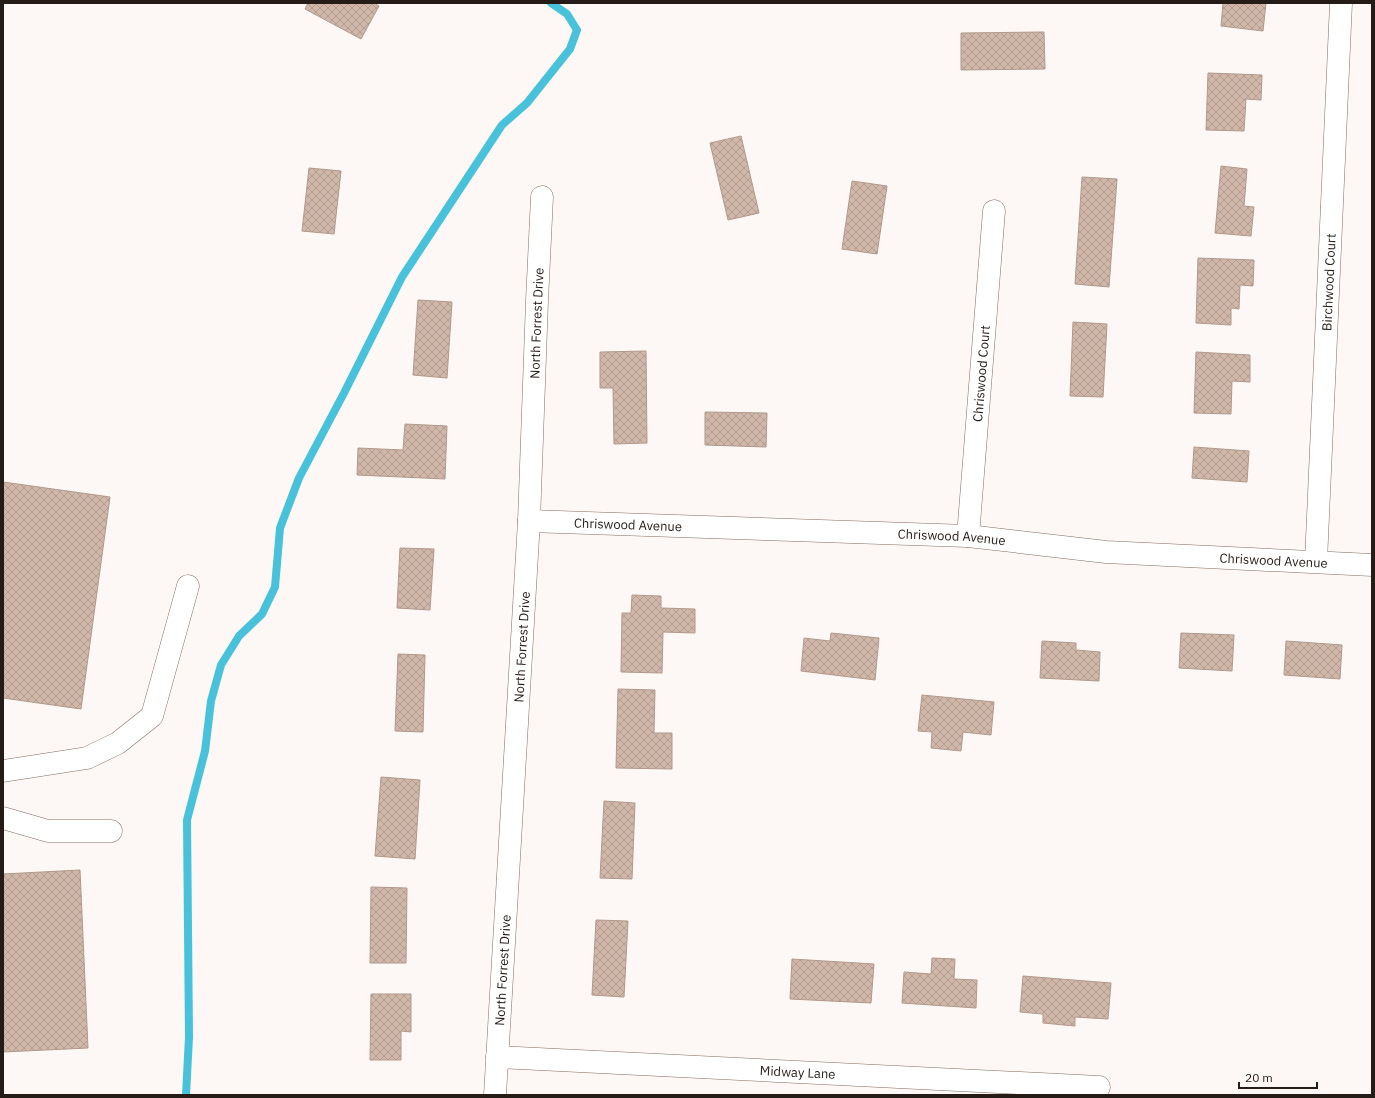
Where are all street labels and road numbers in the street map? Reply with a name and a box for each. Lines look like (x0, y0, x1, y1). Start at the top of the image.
street label: Birchwood Court (1318, 233, 1339, 331)
street label: North Forrest Drive (526, 267, 547, 379)
street label: Chriswood Court (969, 325, 993, 423)
street label: Chriswood Avenue (574, 514, 682, 535)
street label: Chriswood Avenue (897, 525, 1007, 549)
street label: Chriswood Avenue (1219, 549, 1328, 571)
street label: North Forrest Drive (510, 591, 533, 703)
street label: North Forrest Drive (491, 914, 514, 1026)
street label: Midway Lane (759, 1062, 836, 1082)

